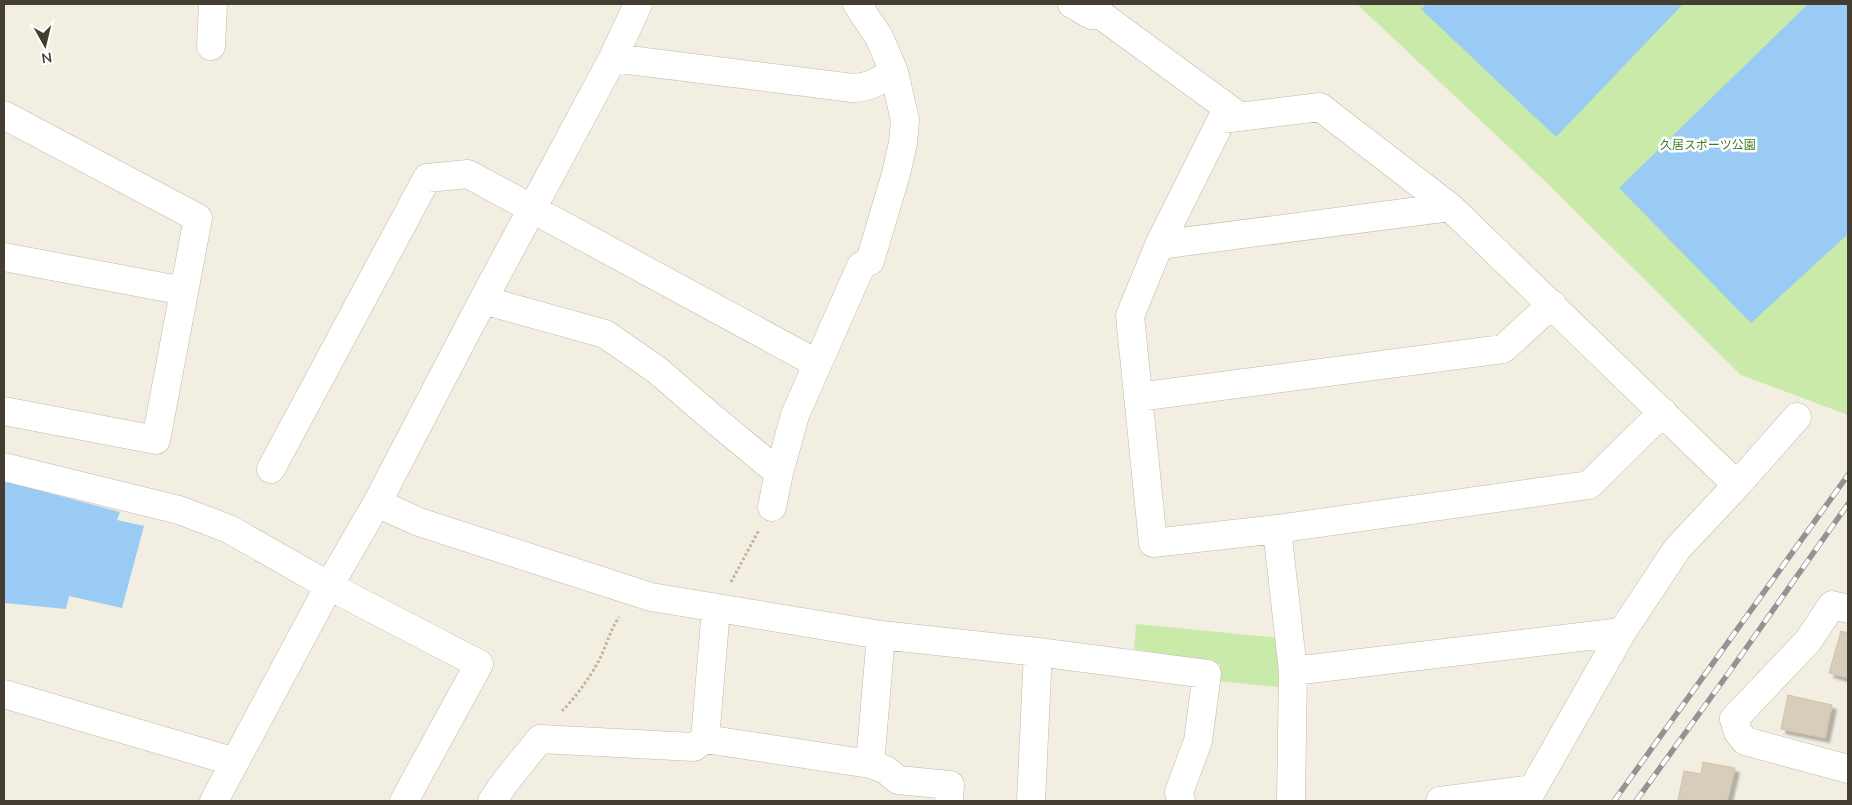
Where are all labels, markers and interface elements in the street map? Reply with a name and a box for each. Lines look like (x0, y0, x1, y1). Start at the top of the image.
north arrow (20, 20, 70, 70)
text: N (40, 47, 53, 68)
park label: 久居スポーツ公園 (1660, 137, 1756, 153)

